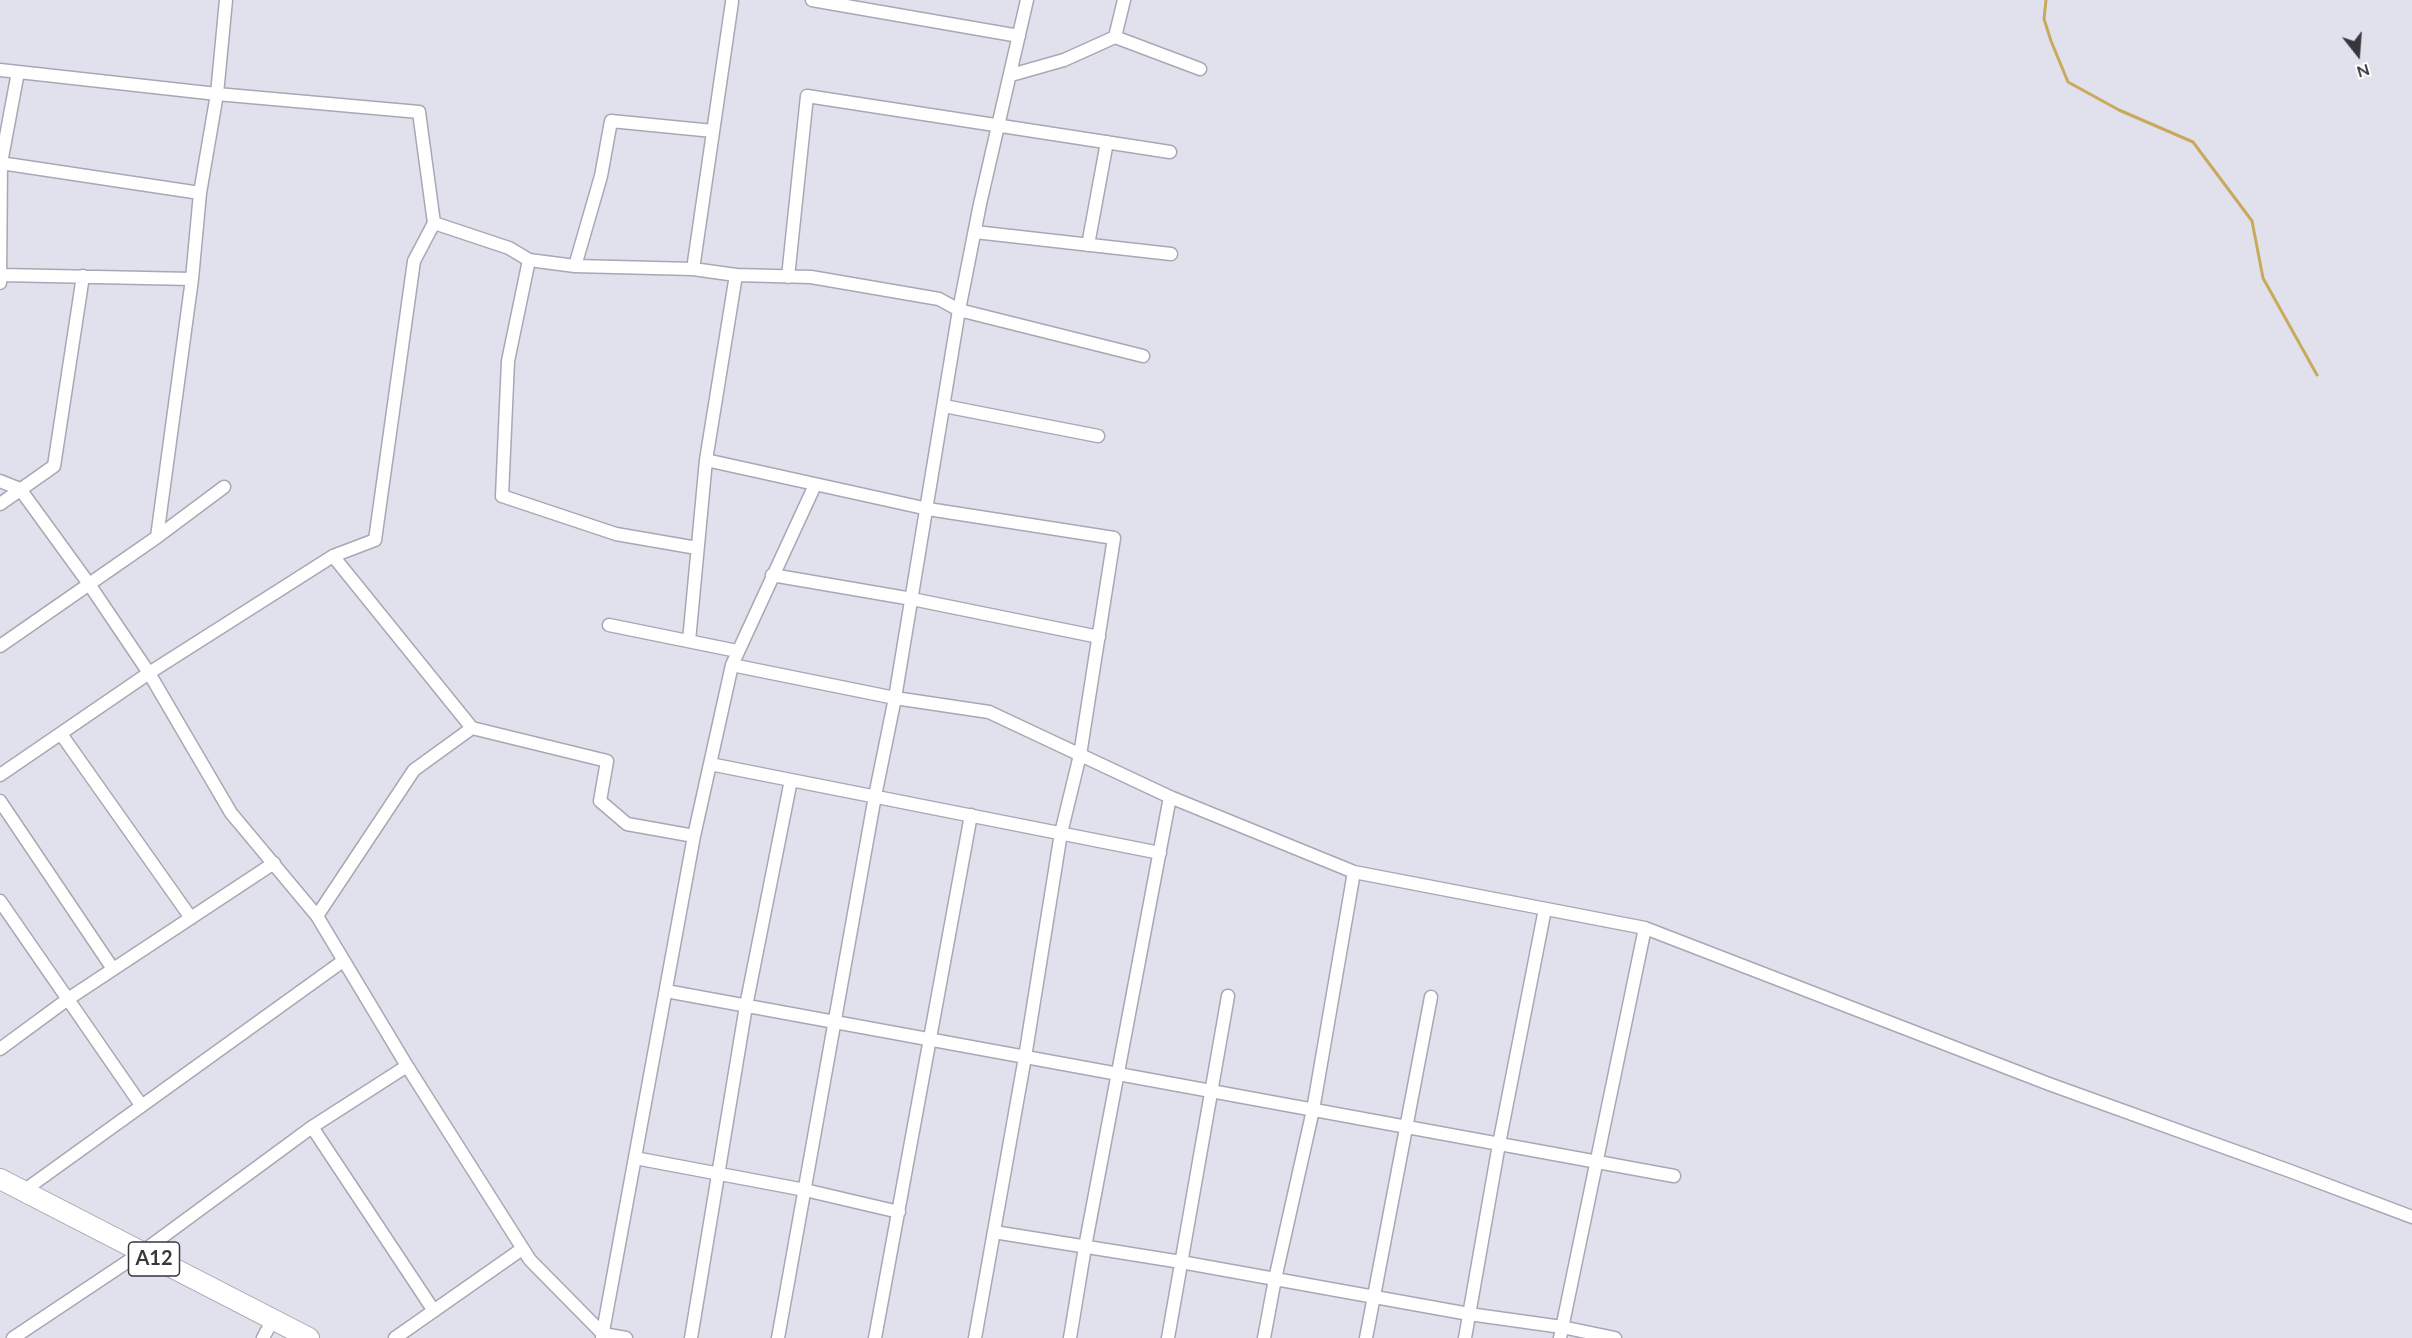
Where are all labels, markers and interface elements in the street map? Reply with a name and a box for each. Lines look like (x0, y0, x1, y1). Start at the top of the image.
north arrow (2328, 24, 2388, 84)
text: N (2355, 61, 2372, 83)
road number: A12 (128, 1242, 180, 1276)

